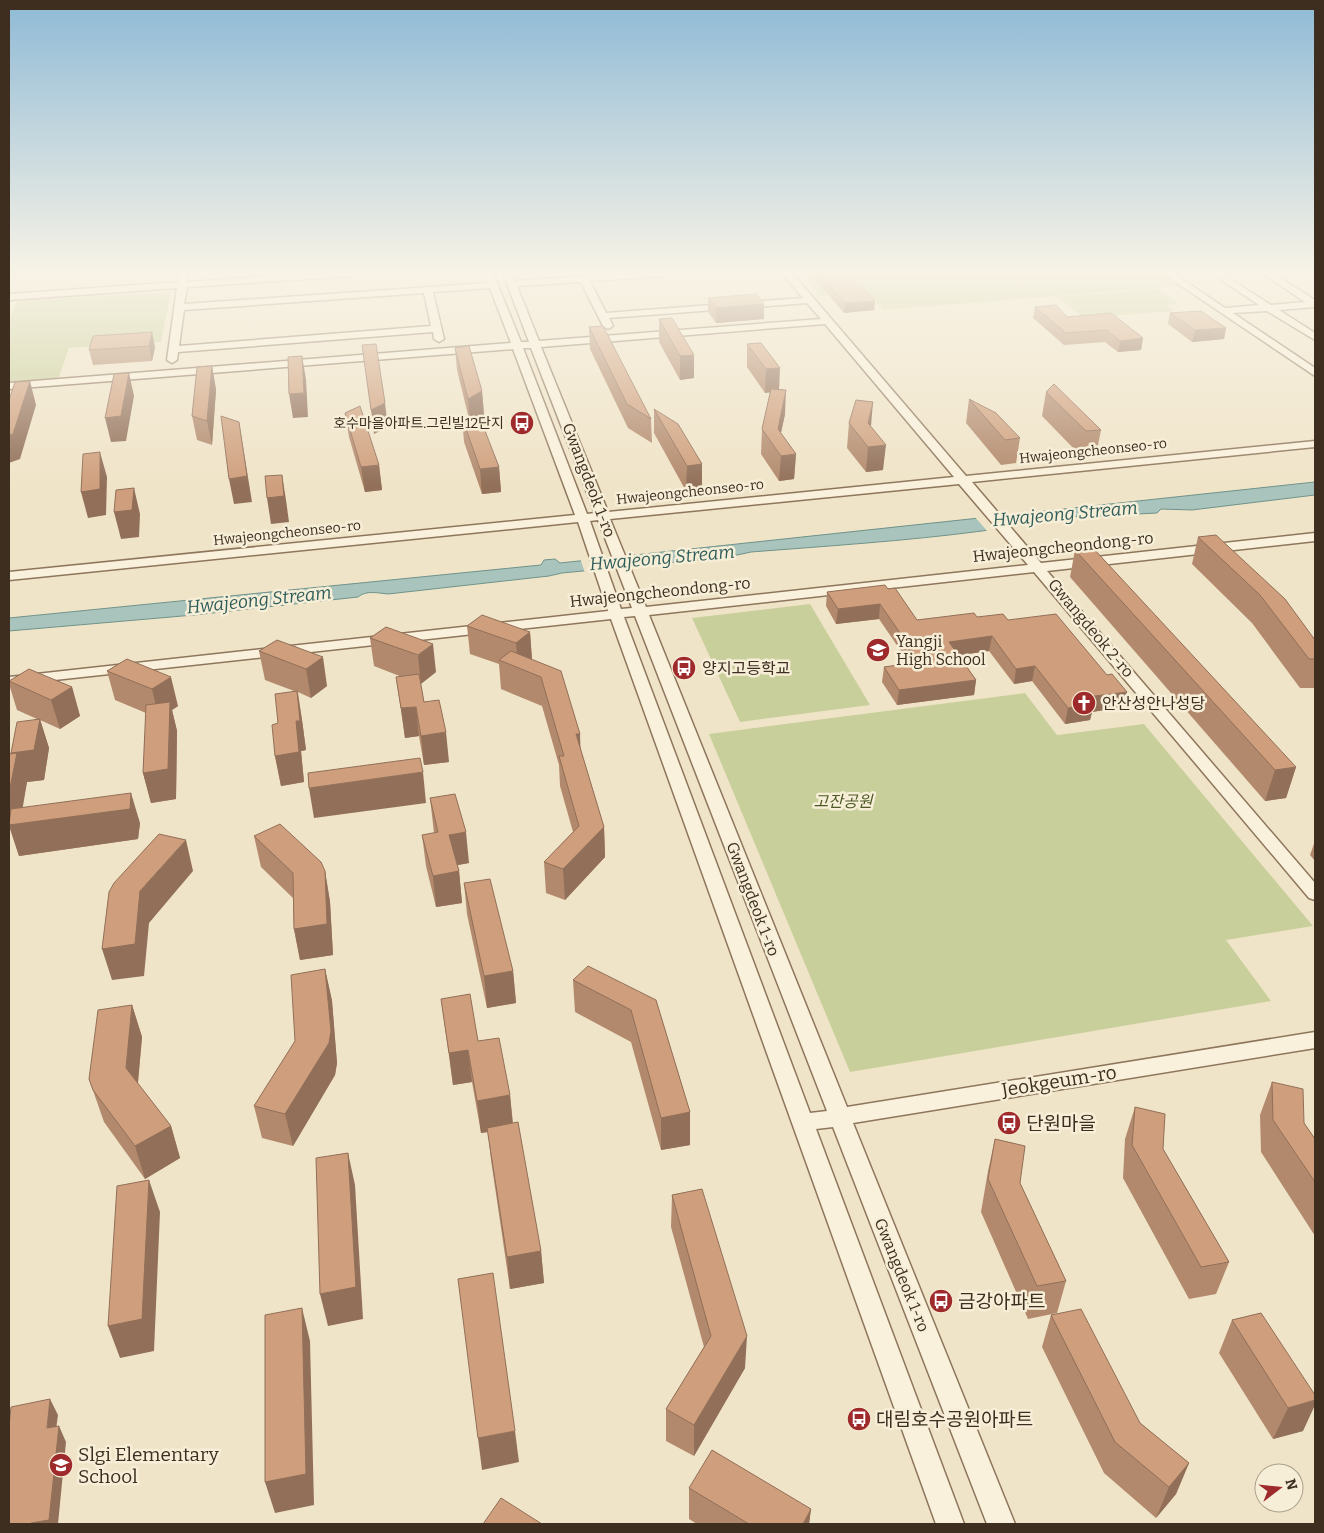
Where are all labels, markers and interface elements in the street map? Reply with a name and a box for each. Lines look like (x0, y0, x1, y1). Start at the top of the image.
bus stop icon: 호수마을아파트.그린빌12단지 (509, 410, 535, 436)
place label: 호수마을아파트.그린빌12단지 (333, 415, 504, 432)
street label: Gwangdeok 1-ro (558, 420, 620, 540)
street label: Hwajeongcheonseo-ro (1018, 435, 1168, 467)
street label: Hwajeongcheonseo-ro (615, 476, 765, 508)
water label: Hwajeong Stream (991, 497, 1139, 531)
street label: Hwajeongcheonseo-ro (212, 517, 362, 549)
street label: Hwajeongcheondong-ro (972, 528, 1154, 566)
water label: Hwajeong Stream (588, 541, 736, 575)
street label: Hwajeongcheondong-ro (569, 573, 751, 611)
street label: Gwangdeok 2-ro (1044, 575, 1138, 681)
water label: Hwajeong Stream (185, 581, 333, 619)
place label: Yangji High School (896, 632, 986, 669)
school or university icon: Yangji High School (865, 637, 891, 663)
bus stop icon: 양지고등학교 (671, 655, 697, 681)
place label: 양지고등학교 (702, 659, 790, 678)
church icon: 안산성안나성당 (1071, 690, 1097, 716)
place label: 안산성안나성당 (1102, 694, 1205, 713)
park label: 고잔공원 (814, 792, 874, 811)
street label: Gwangdeok 1-ro (722, 839, 784, 959)
street label: Jeokgeum-ro (999, 1061, 1118, 1102)
bus stop icon: 단원마을 (996, 1110, 1022, 1136)
place label: 단원마을 (1026, 1112, 1096, 1135)
street label: Gwangdeok 1-ro (871, 1215, 933, 1335)
bus stop icon: 금강아파트 (928, 1288, 954, 1314)
place label: 금강아파트 (958, 1290, 1045, 1313)
bus stop icon: 대림호수공원아파트 (846, 1406, 872, 1432)
place label: 대림호수공원아파트 (876, 1408, 1033, 1431)
place label: Slgi Elementary School (78, 1443, 220, 1488)
school or university icon: Slgi Elementary School (48, 1452, 74, 1478)
north arrow (1254, 1463, 1304, 1513)
text: N (1281, 1477, 1301, 1492)

